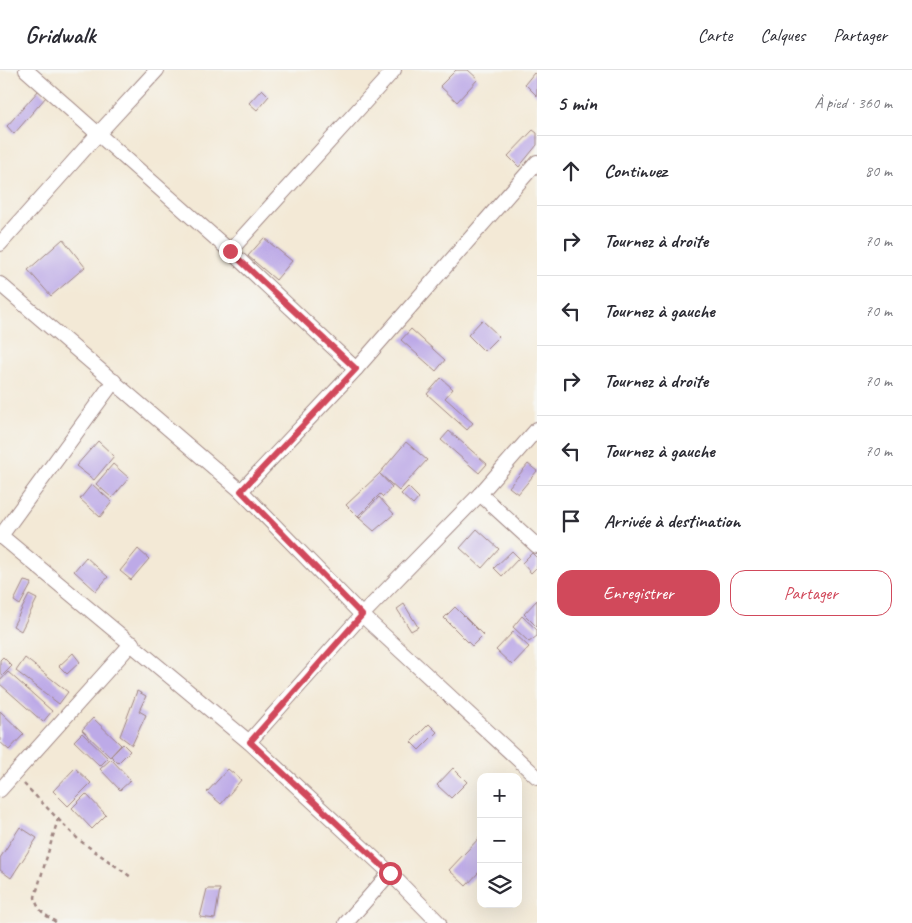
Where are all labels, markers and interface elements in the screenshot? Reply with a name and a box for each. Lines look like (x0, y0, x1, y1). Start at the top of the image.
text: Gridwalk (25, 20, 95, 50)
text: Carte (698, 24, 732, 46)
text: Calques (760, 24, 805, 46)
text: Partager (833, 24, 887, 46)
text: 5 min (557, 90, 597, 116)
text: À pied · 360 m (814, 93, 892, 113)
icon: ahead (557, 157, 585, 185)
text: Continuez (604, 159, 667, 183)
text: 80 m (865, 161, 892, 181)
icon: right (557, 227, 585, 255)
text: Tournez à droite (604, 229, 708, 253)
text: 70 m (865, 231, 892, 251)
route end (219, 240, 242, 263)
icon: left (557, 297, 585, 325)
text: Tournez à gauche (604, 299, 715, 323)
text: 70 m (865, 301, 892, 321)
icon: right (557, 367, 585, 395)
text: Tournez à droite (604, 369, 708, 393)
text: 70 m (865, 371, 892, 391)
icon: left (557, 437, 585, 465)
text: Tournez à gauche (604, 439, 715, 463)
text: 70 m (865, 441, 892, 461)
icon: arrive (557, 507, 585, 535)
text: Arrivée à destination (604, 509, 740, 533)
button: Enregistrer (557, 570, 720, 616)
button: Partager (730, 570, 892, 616)
map controls (477, 773, 522, 908)
button: + (477, 773, 522, 818)
button: − (477, 818, 522, 863)
route start (379, 862, 402, 885)
button: layers (477, 863, 522, 908)

